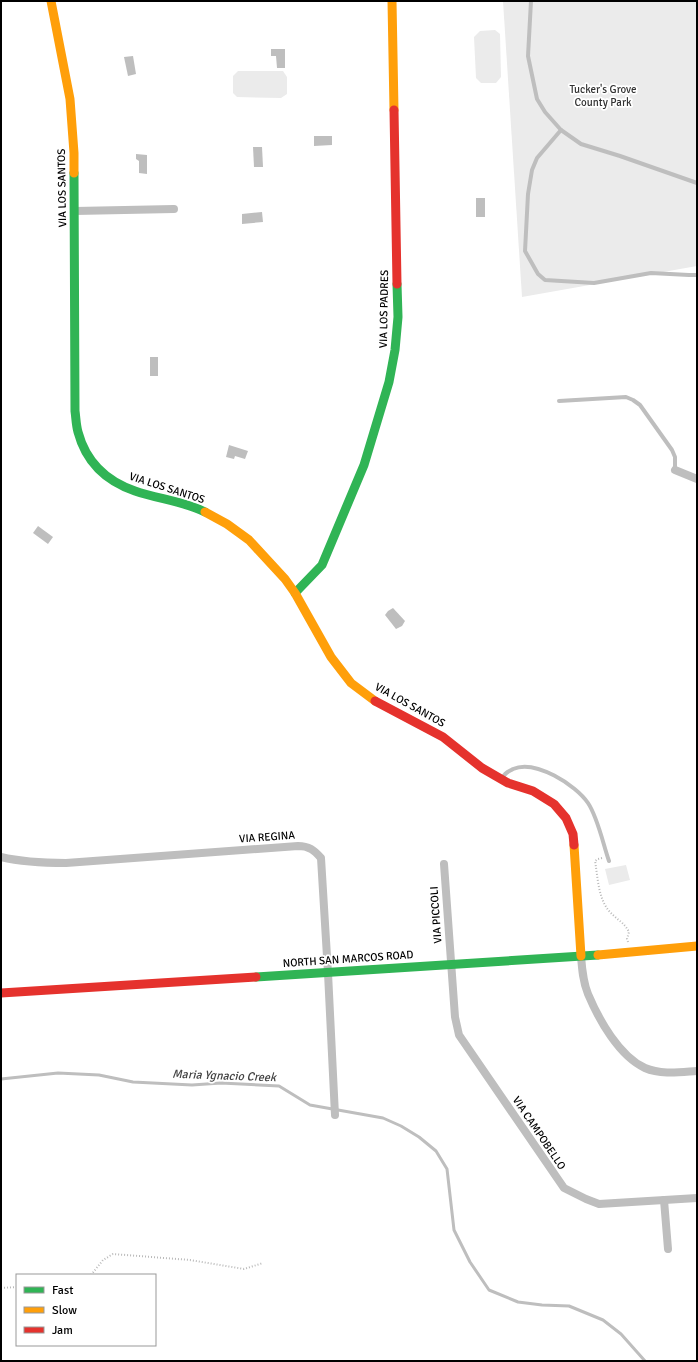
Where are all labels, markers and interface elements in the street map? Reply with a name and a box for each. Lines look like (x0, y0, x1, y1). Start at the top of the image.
park label: Tucker's Grove County Park (570, 83, 636, 109)
street label: VIA LOS SANTOS (55, 149, 69, 227)
street label: VIA LOS PADRES (377, 270, 391, 348)
street label: VIA LOS SANTOS (128, 470, 206, 506)
street label: VIA LOS SANTOS (372, 680, 448, 730)
street label: VIA REGINA (239, 829, 296, 845)
street label: VIA PICCOLI (428, 886, 444, 944)
street label: NORTH SAN MARCOS ROAD (282, 948, 414, 970)
water label: Maria Ygnacio Creek (172, 1067, 277, 1085)
street label: VIA CAMPOBELLO (510, 1094, 568, 1172)
legend (16, 1274, 156, 1346)
text: Fast (52, 1283, 73, 1298)
text: Slow (52, 1303, 77, 1318)
text: Jam (52, 1323, 73, 1338)

